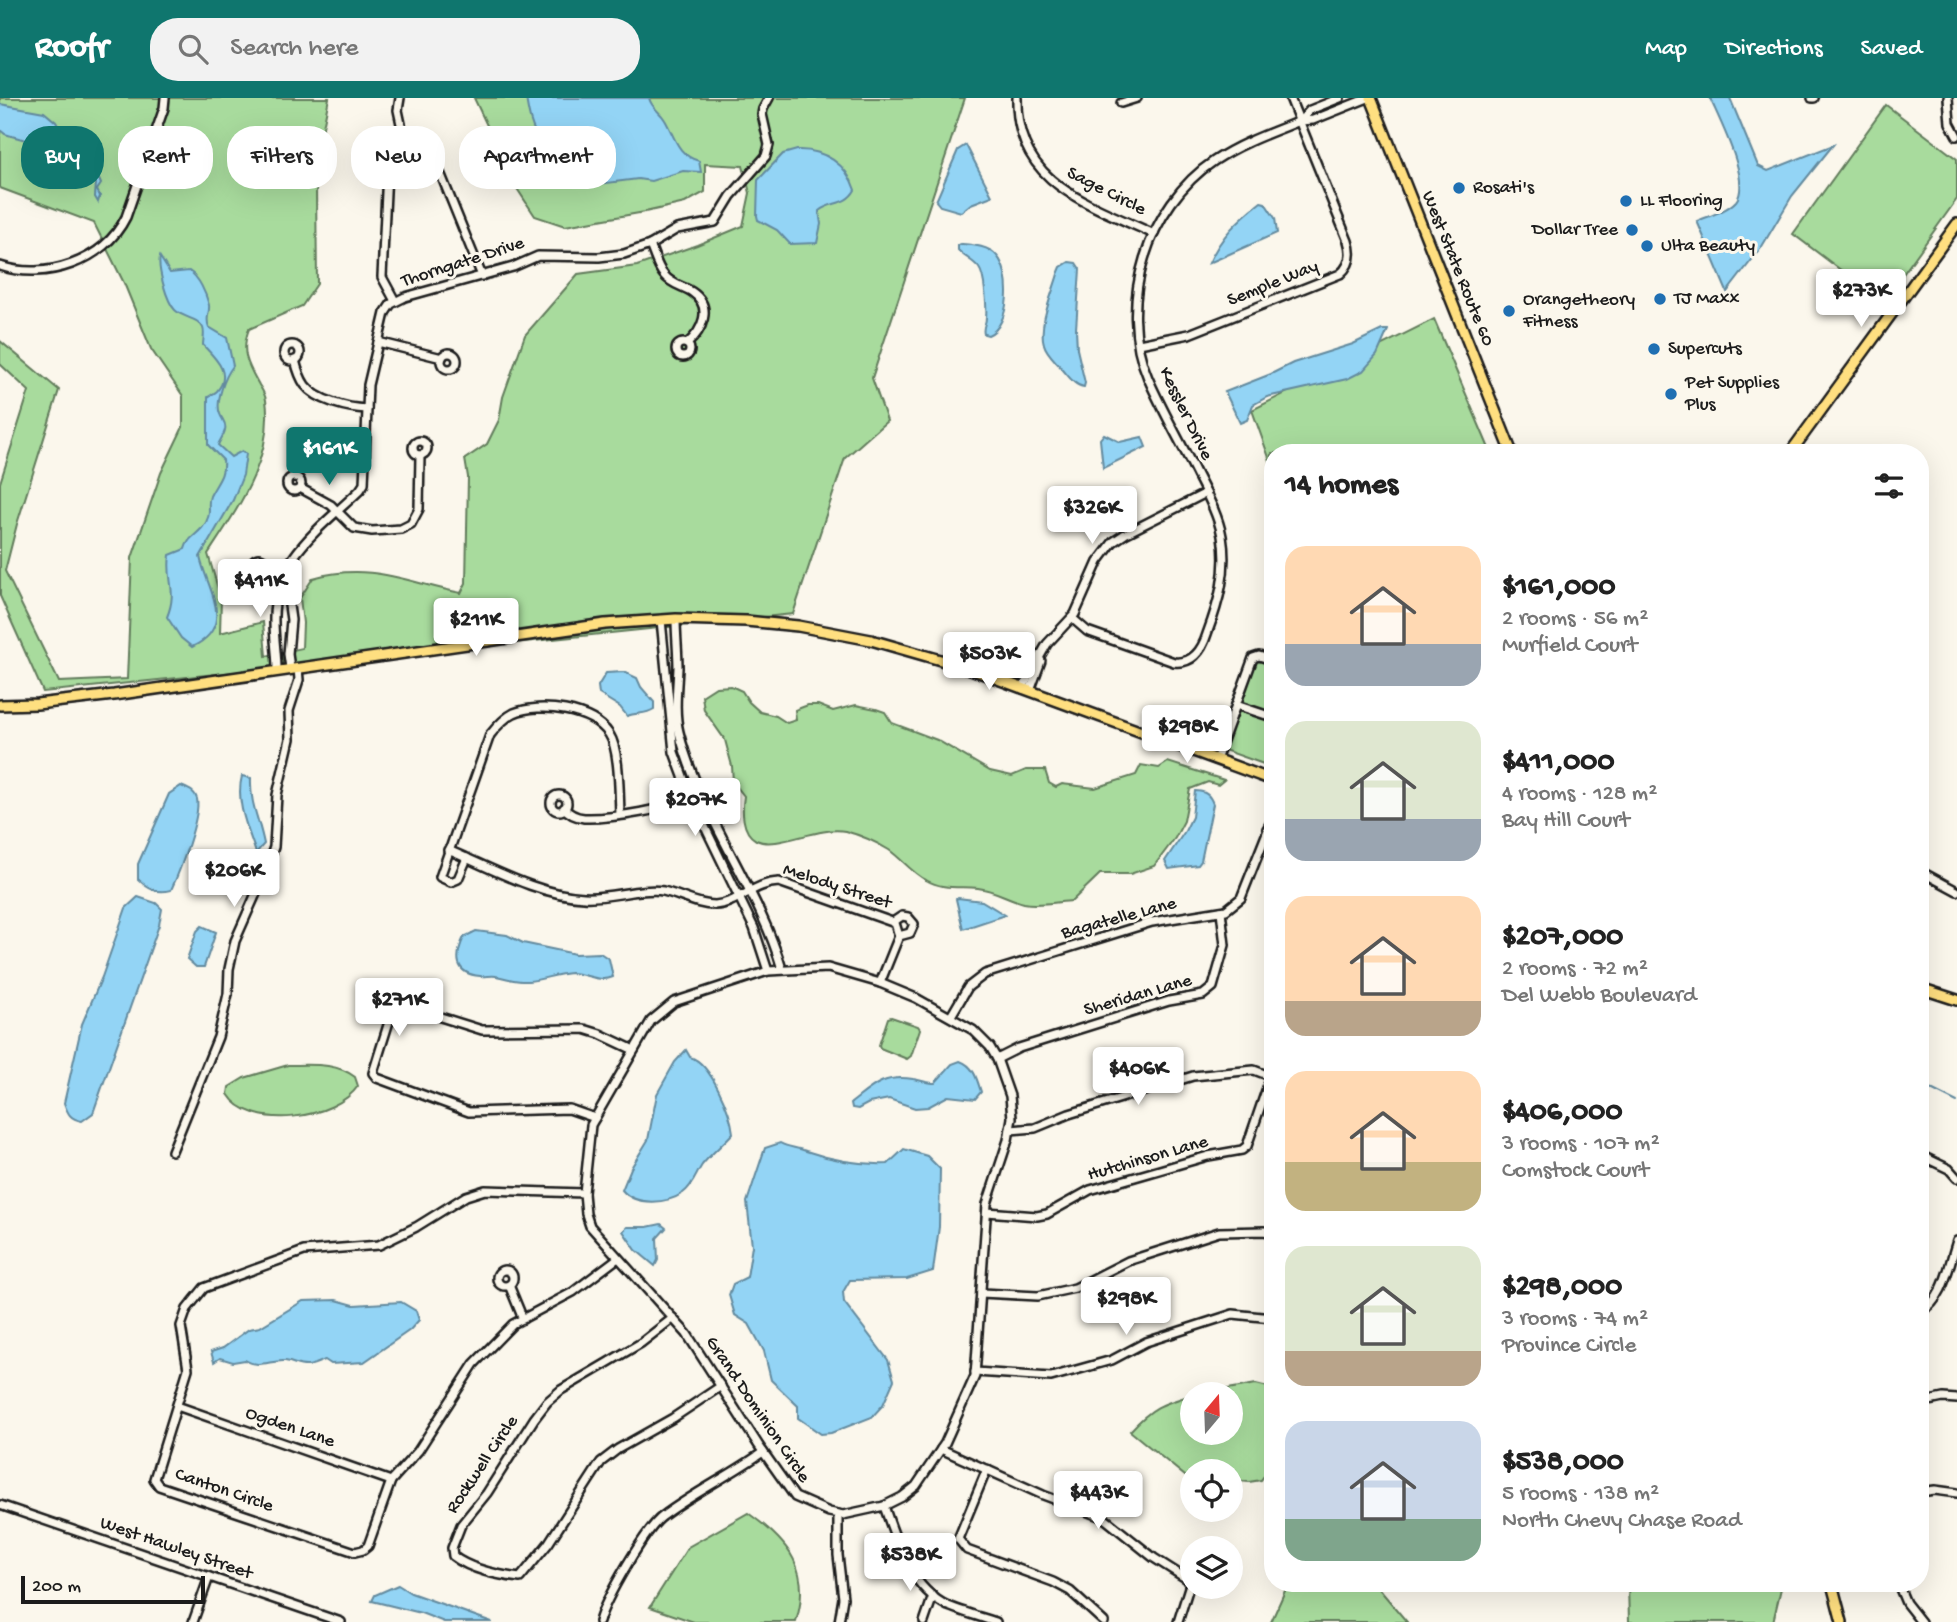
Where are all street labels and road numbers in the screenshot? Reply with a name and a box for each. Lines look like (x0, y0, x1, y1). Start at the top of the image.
street label: Sage Circle (1062, 162, 1150, 222)
street label: West State Route 60 (1415, 188, 1499, 350)
street label: Thorngate Drive (398, 232, 528, 294)
street label: Semple Way (1224, 255, 1322, 313)
street label: Kessler Drive (1153, 364, 1218, 465)
street label: Melody Street (780, 859, 896, 916)
street label: Bagatelle Lane (1058, 893, 1179, 946)
street label: Sheridan Lane (1081, 970, 1195, 1022)
street label: Hutchinson Lane (1085, 1131, 1211, 1187)
street label: Grand Dominion Circle (699, 1332, 815, 1488)
street label: Ogden Lane (242, 1402, 338, 1454)
street label: Rockwell Circle (442, 1411, 524, 1519)
street label: Canton Circle (172, 1463, 276, 1519)
street label: West Hawley Street (97, 1512, 257, 1587)

